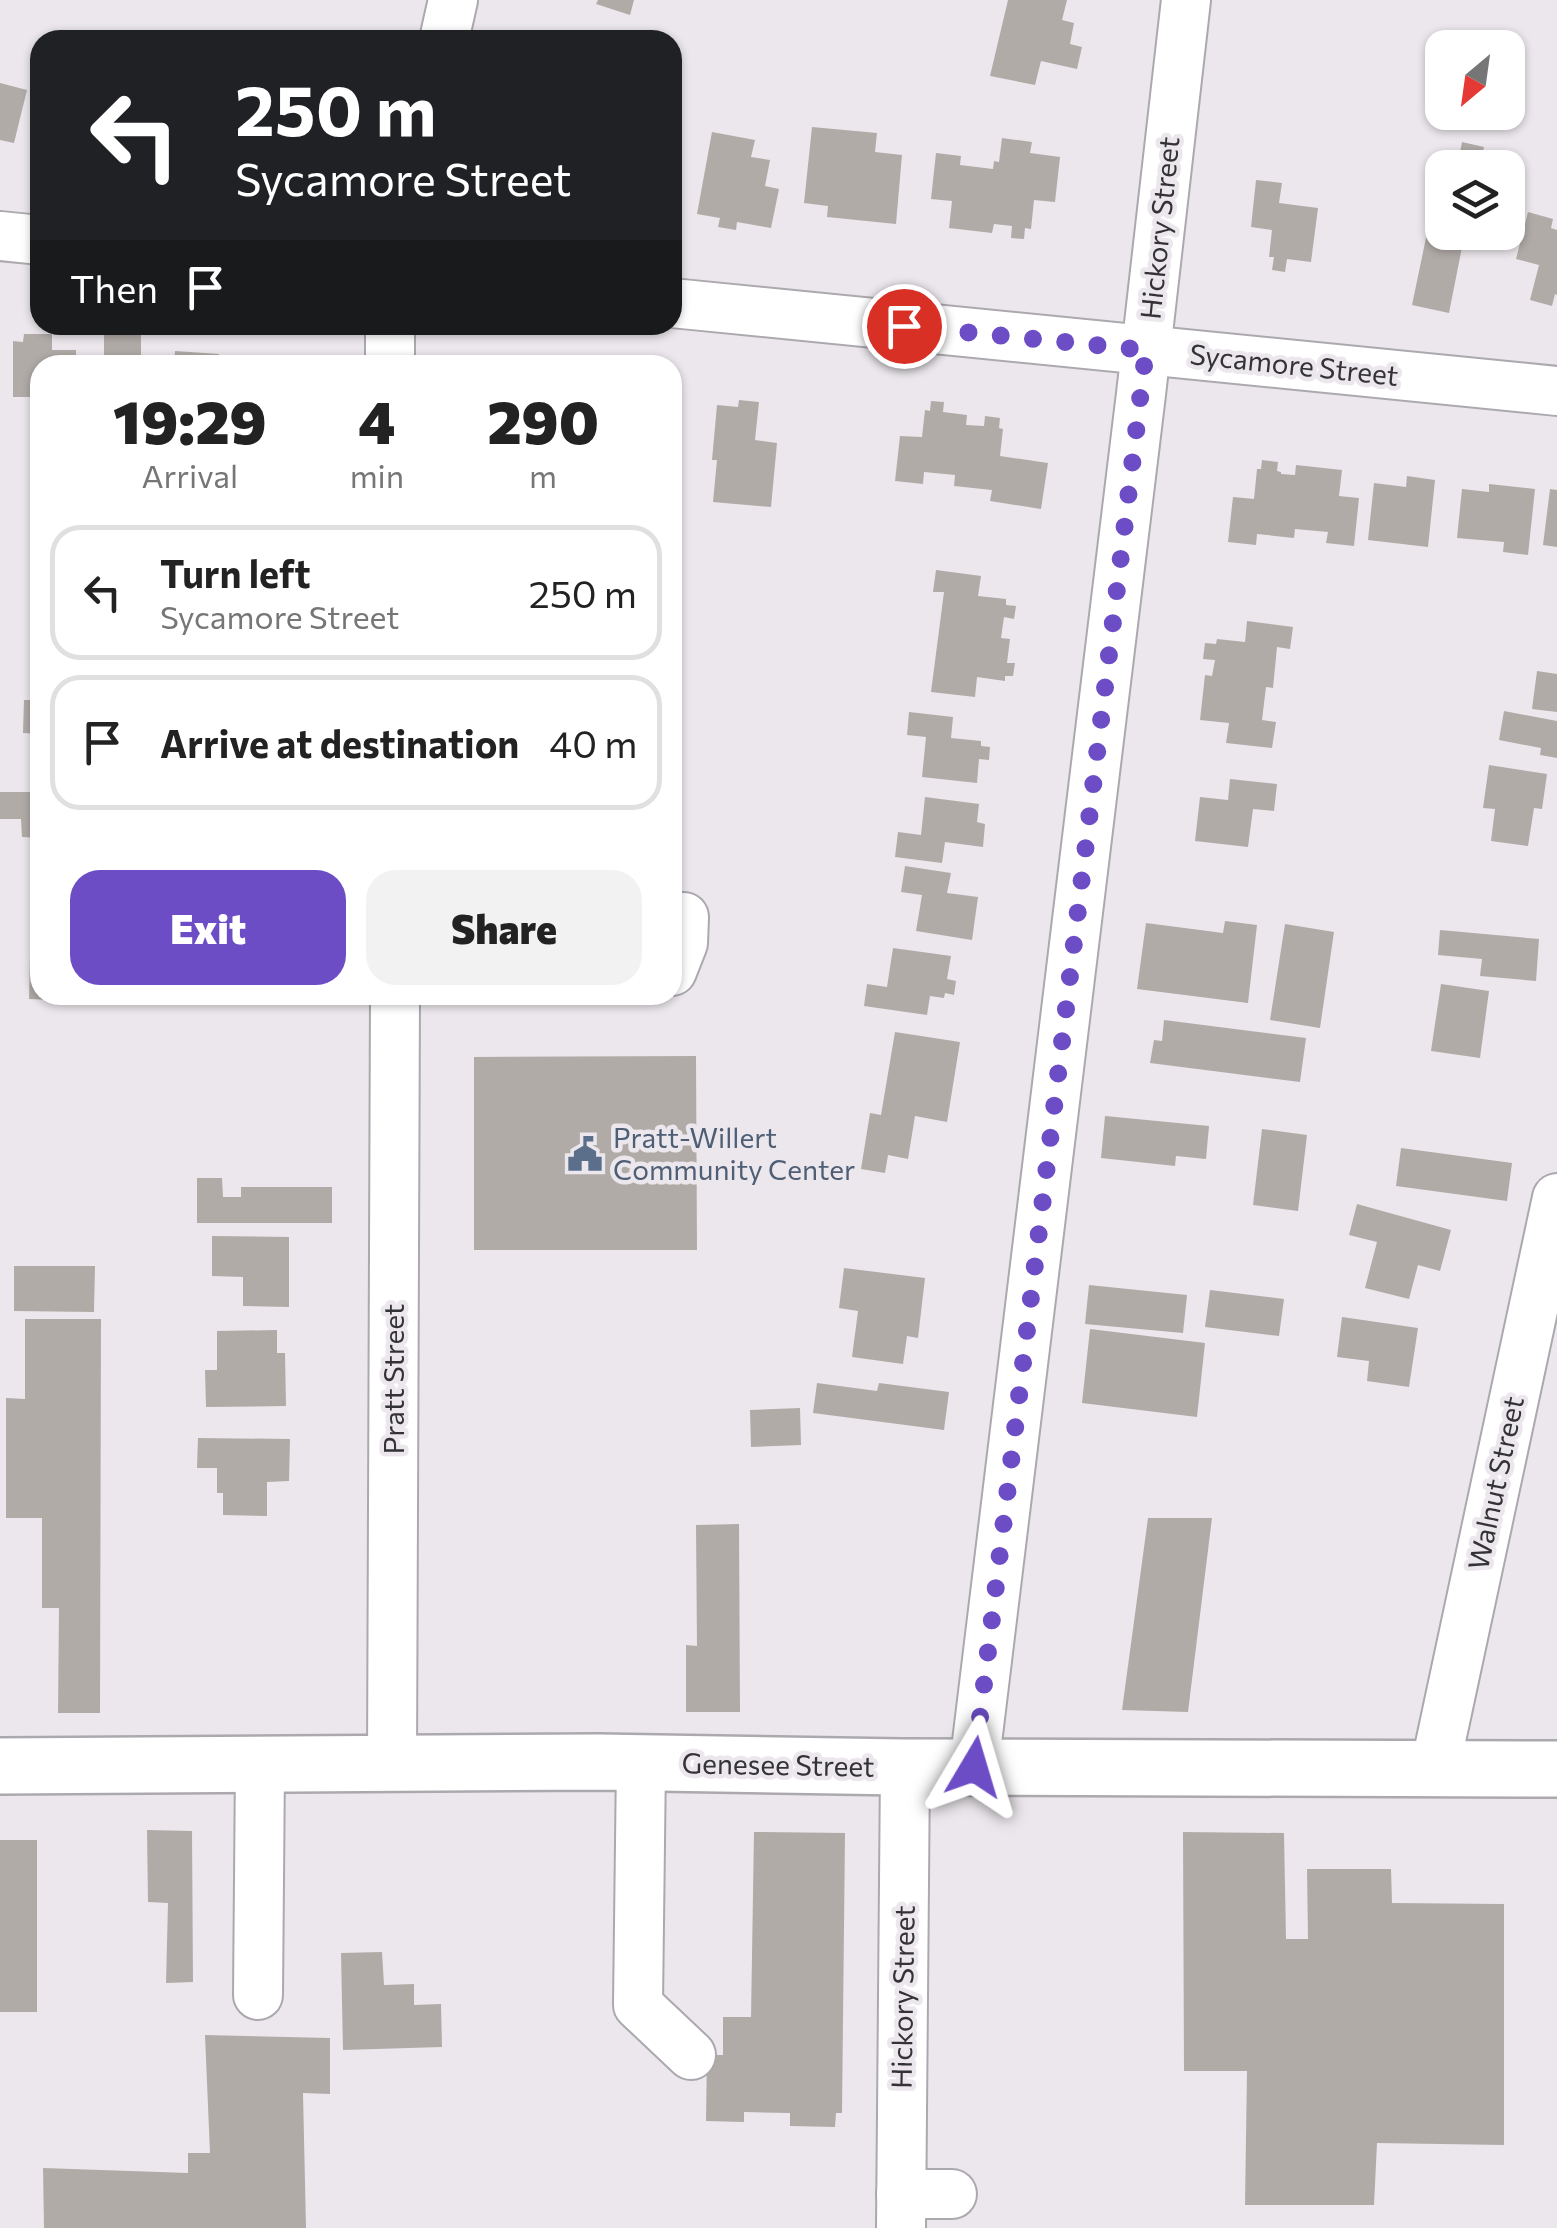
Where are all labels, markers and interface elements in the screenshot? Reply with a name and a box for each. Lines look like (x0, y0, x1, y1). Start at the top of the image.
north arrow (1425, 30, 1525, 130)
map controls (1425, 30, 1525, 250)
text: 250 m (235, 65, 437, 150)
icon: left (70, 70, 200, 200)
street label: Hickory Street (1133, 135, 1186, 321)
text: Sycamore Street (235, 150, 572, 205)
button: layers (1425, 150, 1525, 250)
icon: arrive (178, 260, 233, 315)
text: Then (70, 264, 158, 311)
pin (862, 284, 947, 369)
icon: arrive (877, 299, 932, 354)
street label: Sycamore Street (1188, 336, 1400, 392)
text: 19:29 (113, 383, 267, 456)
text: 4 (358, 383, 396, 456)
text: 290 (487, 383, 599, 456)
text: Arrival (141, 455, 238, 495)
text: min (350, 455, 404, 495)
text: m (529, 455, 557, 495)
text: Turn left (160, 549, 311, 596)
icon: left (75, 565, 130, 620)
text: 250 m (529, 569, 637, 616)
text: Sycamore Street (160, 596, 399, 636)
icon: arrive (75, 715, 130, 770)
text: Arrive at destination (160, 719, 519, 766)
text: 40 m (549, 719, 637, 766)
button: Exit (70, 870, 346, 985)
button: Share (366, 870, 642, 985)
place label: Pratt-Willert Community Center (613, 1120, 855, 1186)
public building icon: Pratt-Willert Community Center (566, 1135, 604, 1173)
street label: Pratt Street (376, 1304, 410, 1454)
street label: Walnut Street (1460, 1393, 1530, 1573)
position arrow (922, 1715, 1026, 1819)
street label: Genesee Street (681, 1745, 875, 1783)
street label: Hickory Street (883, 1905, 921, 2089)

